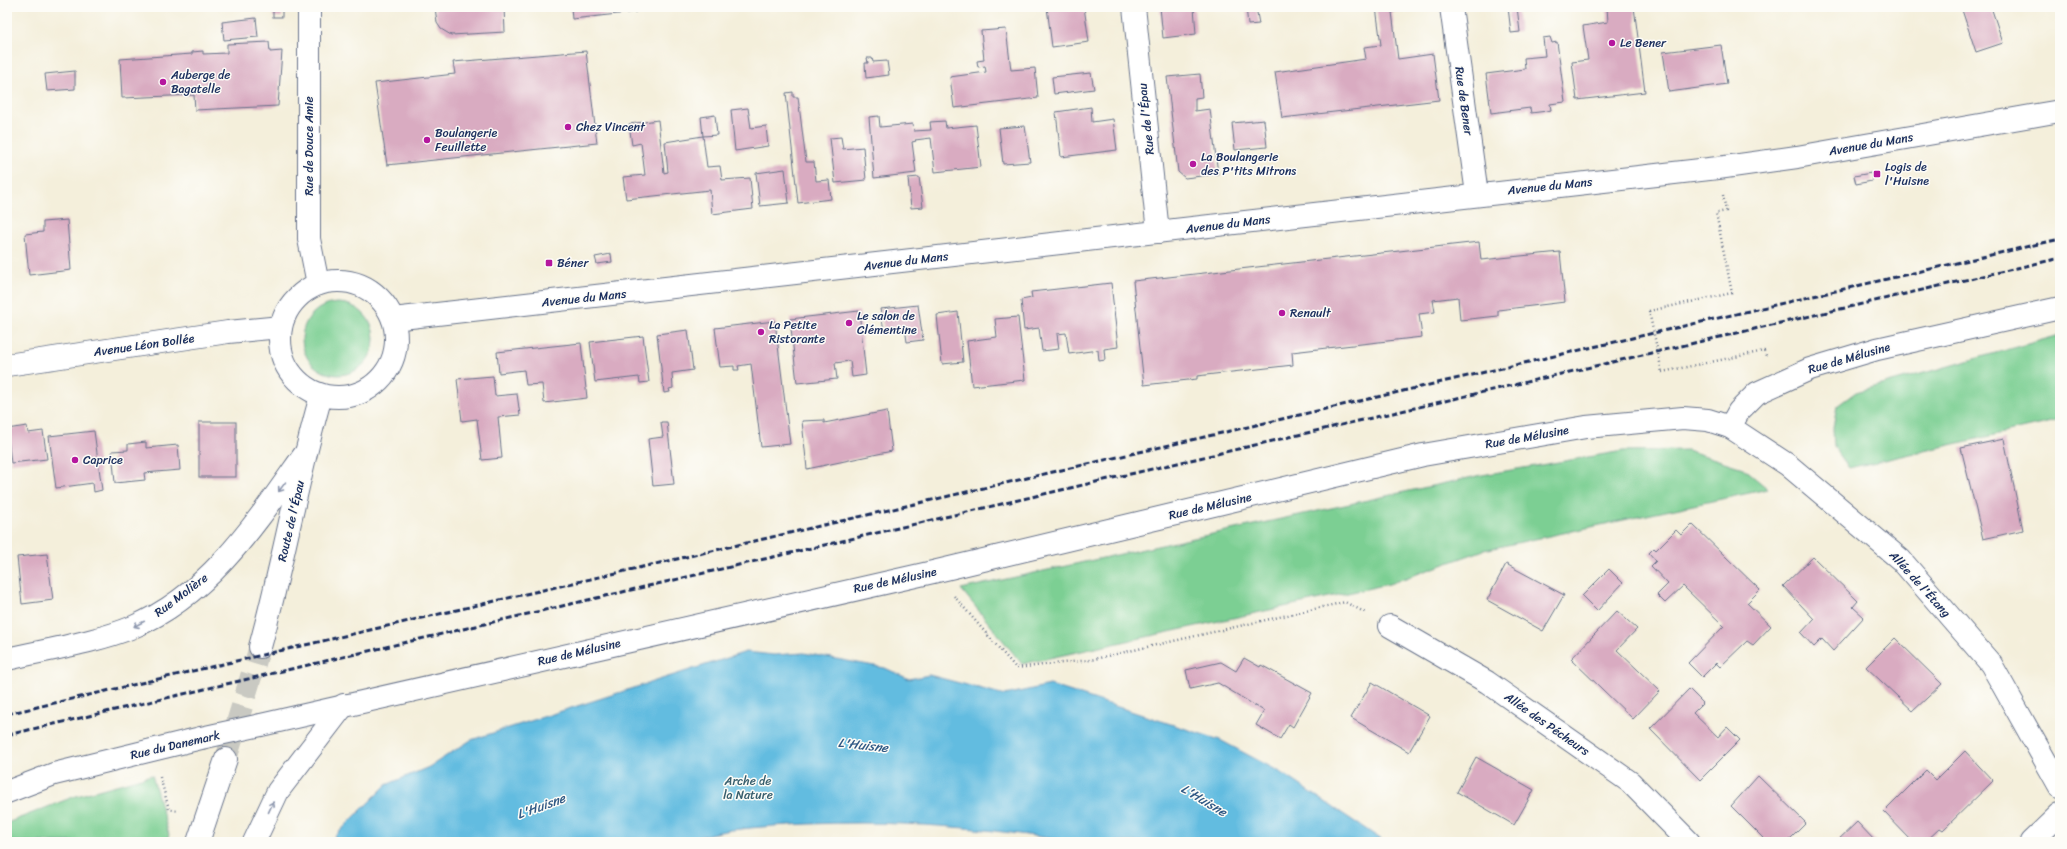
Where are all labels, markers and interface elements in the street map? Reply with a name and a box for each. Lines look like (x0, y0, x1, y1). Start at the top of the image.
place label: Le Bener (1620, 32, 1667, 54)
marker: Le Bener (1607, 38, 1617, 48)
place label: Auberge de Bagatelle (170, 64, 230, 100)
street label: Rue de Bener (1448, 65, 1480, 138)
marker: Auberge de Bagatelle (158, 77, 168, 87)
street label: Rue de l'Épau (1131, 82, 1161, 156)
street label: Rue de Douce Amie (298, 96, 320, 196)
place label: Chez Vincent (576, 116, 646, 138)
place label: Boulangerie Feuillette (435, 122, 497, 158)
marker: Chez Vincent (563, 122, 573, 132)
street label: Avenue du Mans (1826, 126, 1915, 162)
marker: Boulangerie Feuillette (422, 135, 432, 145)
place label: La Boulangerie des P'tits Mitrons (1201, 146, 1296, 182)
place label: Logis de l'Huisne (1885, 156, 1929, 192)
marker: La Boulangerie des P'tits Mitrons (1188, 159, 1198, 169)
marker: Logis de l'Huisne (1872, 169, 1882, 179)
street label: Avenue du Mans (1506, 171, 1594, 201)
street label: Avenue du Mans (1183, 208, 1272, 240)
street label: Avenue du Mans (861, 245, 950, 277)
place label: Béner (557, 252, 589, 274)
marker: Béner (544, 258, 554, 268)
street label: Avenue du Mans (540, 283, 628, 313)
place label: Renault (1290, 302, 1332, 324)
place label: Le salon de Clémentine (857, 305, 917, 341)
marker: Renault (1277, 308, 1287, 318)
place label: La Petite Ristorante (769, 314, 825, 350)
marker: Le salon de Clémentine (844, 318, 854, 328)
street label: Avenue Léon Bollée (91, 327, 196, 363)
marker: La Petite Ristorante (756, 327, 766, 337)
street label: Rue de Mélusine (1805, 336, 1893, 380)
street label: Rue de Mélusine (1483, 419, 1571, 455)
place label: Caprice (83, 449, 123, 471)
marker: Caprice (70, 455, 80, 465)
street label: Route de l'Épau (271, 478, 311, 564)
one-way arrow (277, 481, 286, 492)
street label: Rue de Mélusine (1166, 486, 1254, 526)
street label: Allée de l'Étang (1883, 545, 1956, 623)
street label: Rue de Mélusine (851, 560, 939, 600)
street label: Rue Molière (149, 567, 213, 623)
one-way arrow (133, 621, 145, 628)
street label: Rue de Mélusine (535, 632, 623, 672)
street label: Allée des Pécheurs (1499, 686, 1595, 762)
street label: Rue du Danemark (128, 724, 223, 766)
water label: L'Huisne (837, 731, 891, 759)
park label: Arche de la Nature (723, 770, 773, 806)
water label: L'Huisne (1177, 777, 1233, 824)
water label: L'Huisne (514, 786, 570, 825)
one-way arrow (267, 801, 275, 813)

